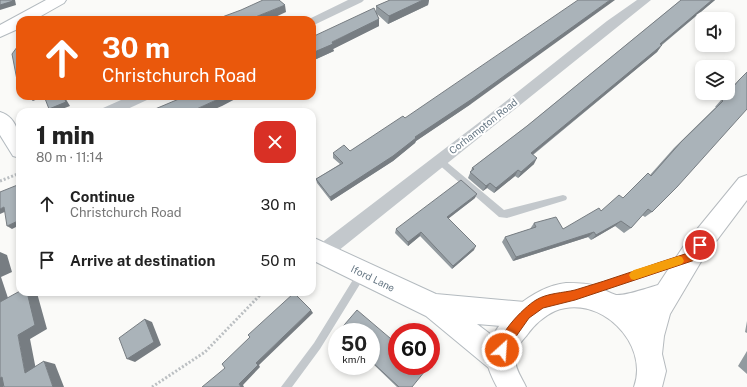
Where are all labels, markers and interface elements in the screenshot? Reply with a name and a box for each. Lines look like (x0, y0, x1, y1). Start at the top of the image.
map controls (695, 12, 735, 100)
button: sound (695, 12, 735, 52)
text: 30 m (102, 31, 170, 64)
icon: ahead (36, 32, 88, 84)
button: layers (695, 60, 735, 100)
text: Christchurch Road (102, 65, 256, 86)
street label: Corhampton Road (446, 96, 520, 156)
text: 1 min (36, 121, 95, 149)
button: close (254, 121, 296, 163)
text: 80 m · 11:14 (36, 150, 103, 165)
text: Continue (70, 188, 135, 205)
icon: ahead (36, 193, 58, 215)
text: 30 m (261, 196, 296, 213)
text: Christchurch Road (70, 205, 182, 220)
pin (683, 228, 717, 262)
icon: arrive (689, 234, 711, 256)
icon: arrive (36, 249, 58, 271)
text: Arrive at destination (70, 252, 215, 269)
text: 50 m (261, 252, 296, 269)
street label: Iford Lane (349, 262, 397, 294)
speed limit sign: 60 (388, 323, 440, 375)
position arrow (481, 329, 523, 371)
text: 50 (341, 332, 367, 356)
text: km/h (342, 353, 366, 365)

